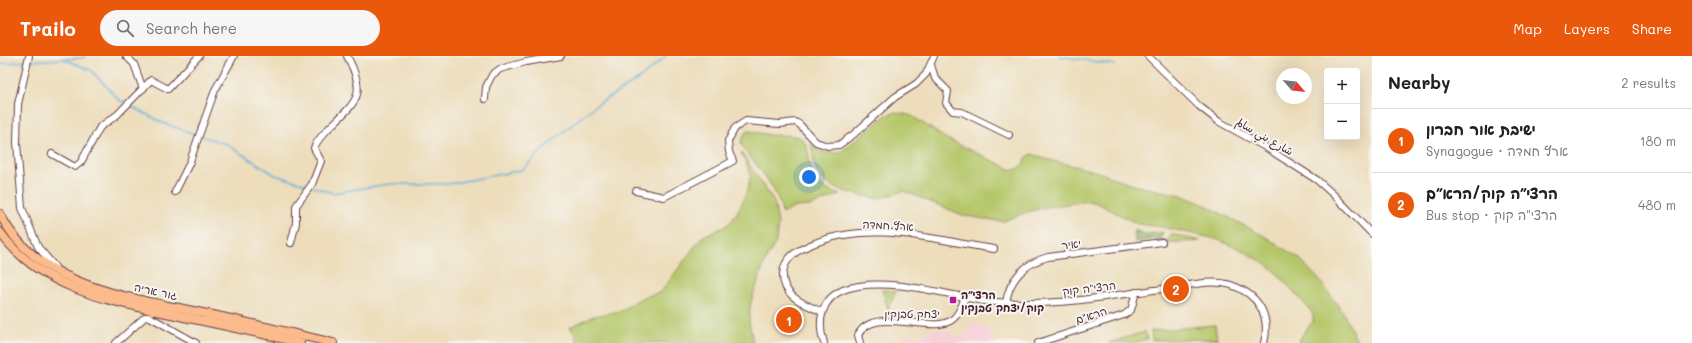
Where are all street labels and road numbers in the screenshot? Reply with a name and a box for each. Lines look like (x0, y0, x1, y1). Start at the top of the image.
street label: شارع بني سالم (1232, 114, 1296, 162)
street label: ארץ חמדה (862, 216, 915, 234)
street label: יאיר (1060, 235, 1082, 253)
street label: הרצי"ה קוק (1061, 277, 1117, 299)
street label: גור אריה (133, 279, 179, 303)
street label: הרא"ם (1073, 303, 1109, 327)
street label: יצחק טבנקין (884, 306, 940, 321)

